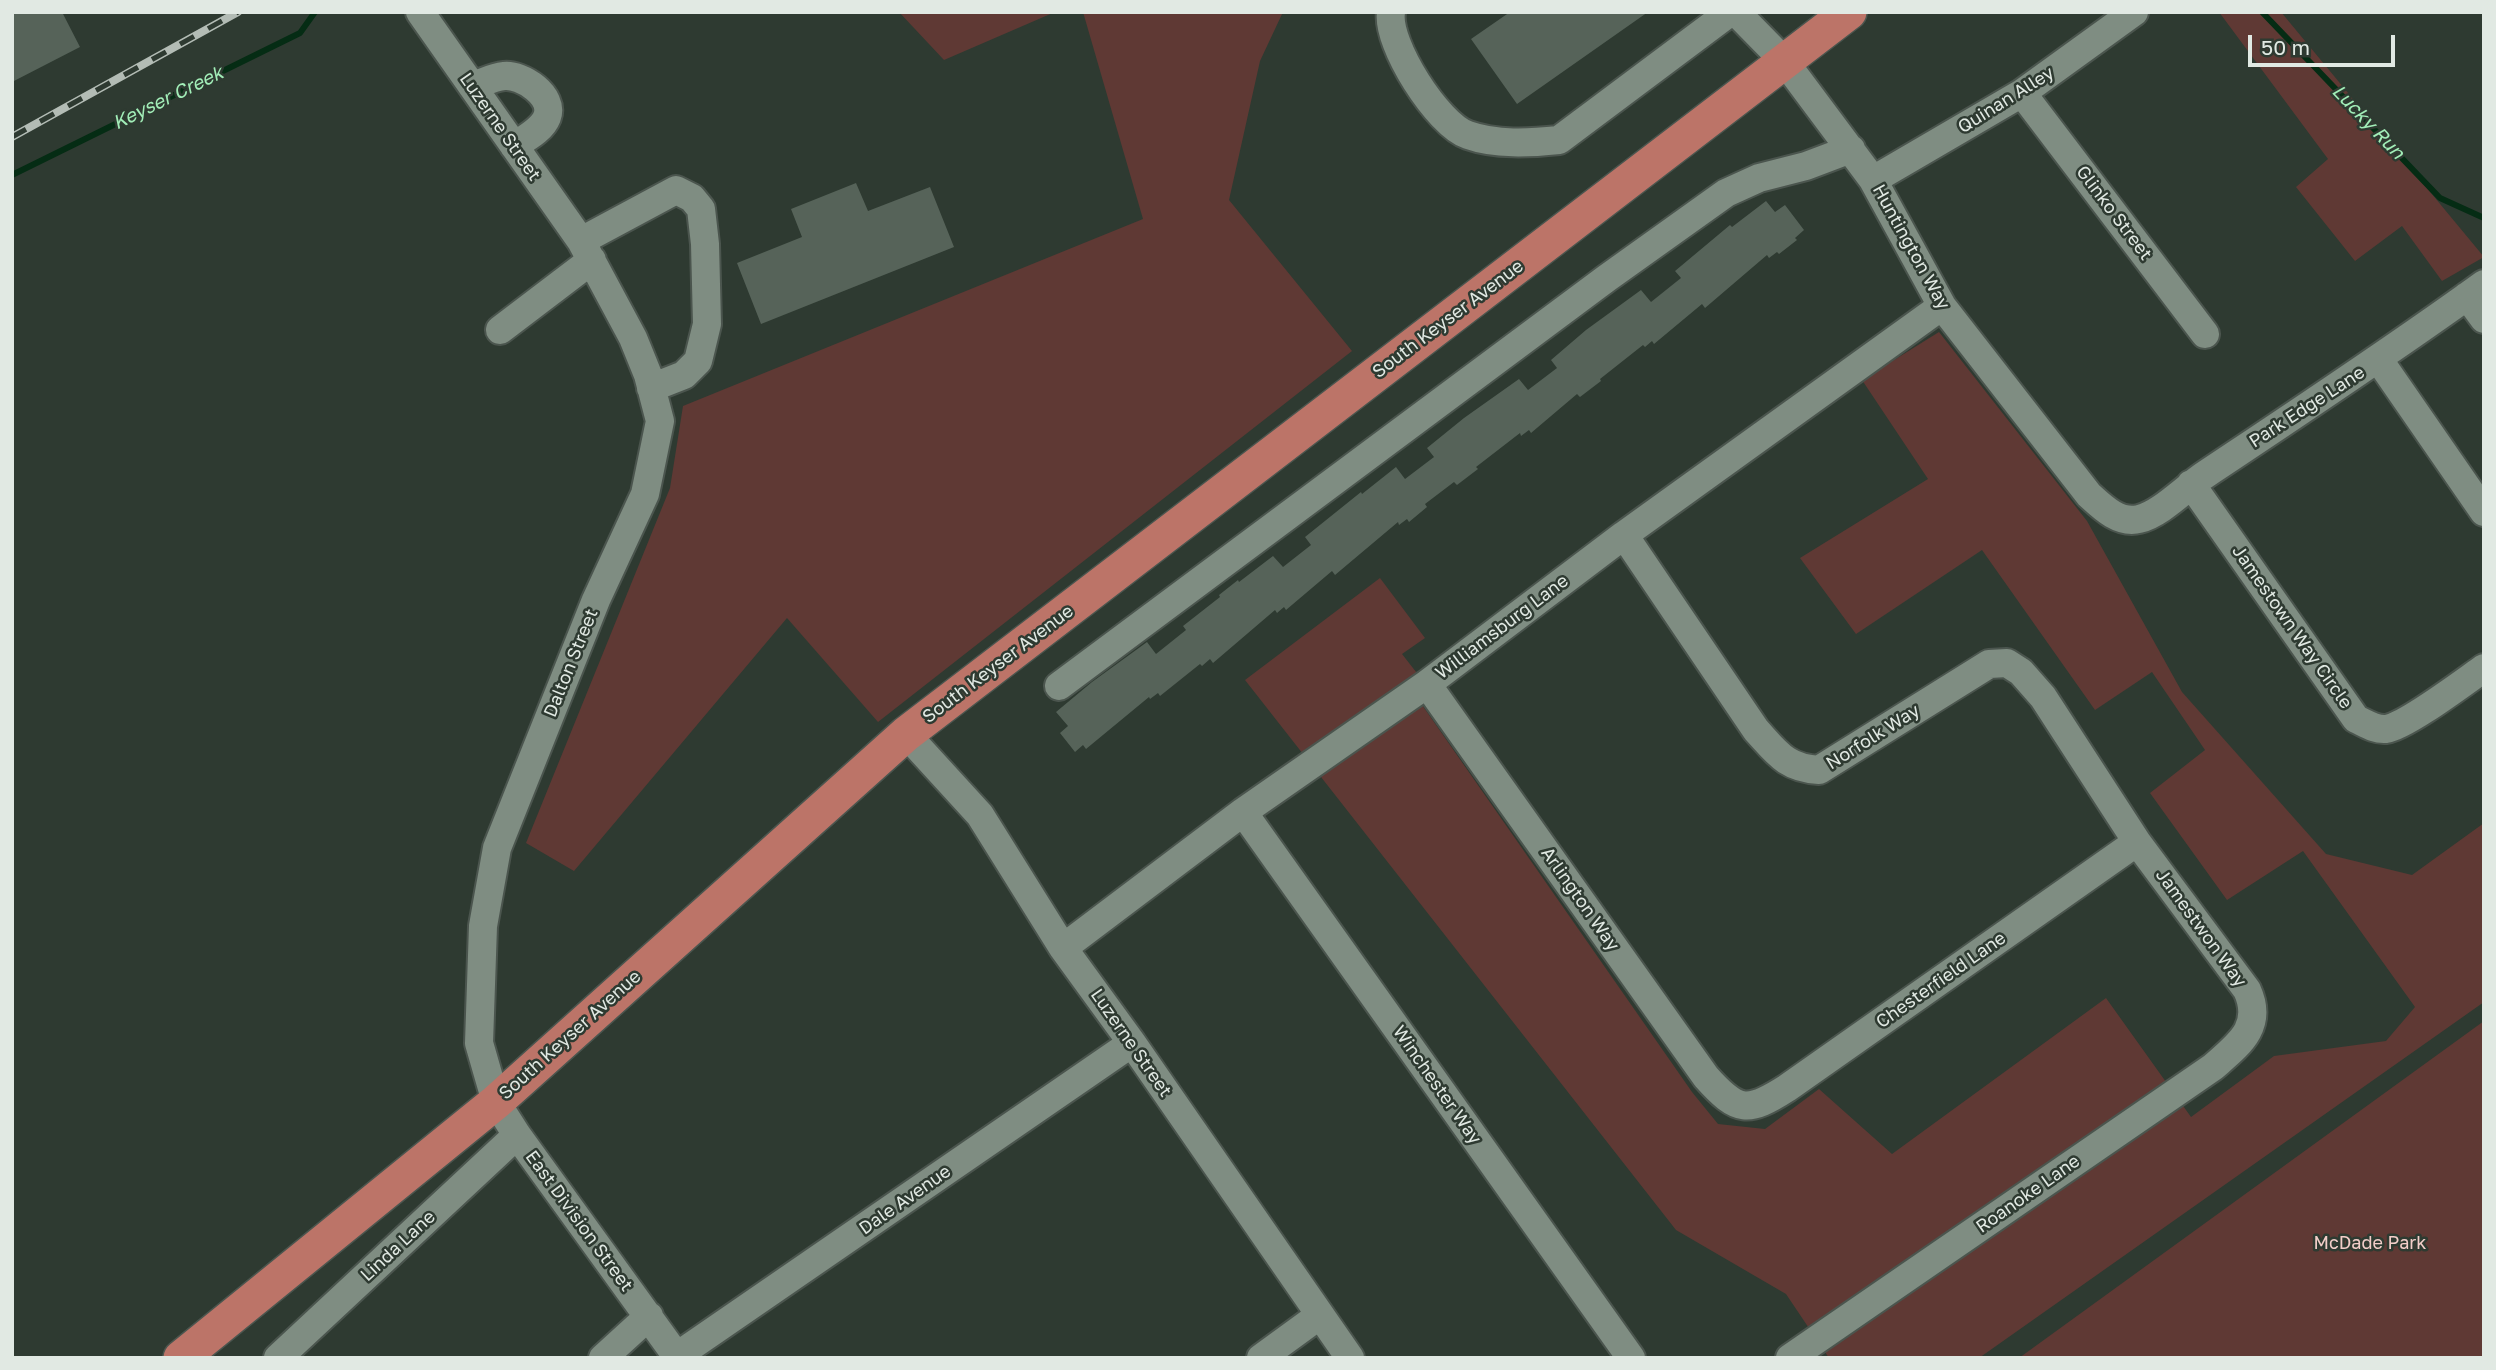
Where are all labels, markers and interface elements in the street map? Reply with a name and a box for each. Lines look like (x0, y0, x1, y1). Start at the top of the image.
scale bar (2251, 21, 2398, 65)
text: 50 m (2261, 34, 2310, 60)
water label: Keyser Creek (109, 61, 227, 135)
street label: Quinan Alley (1954, 62, 2058, 138)
street label: Luzerne Street (455, 69, 545, 185)
water label: Lucky Run (2327, 80, 2409, 164)
street label: Glinko Street (2071, 161, 2157, 265)
street label: Huntington Way (1868, 181, 1954, 313)
street label: South Keyser Avenue (1368, 255, 1528, 383)
street label: Park Edge Lane (2245, 362, 2369, 452)
street label: Jamestown Way Circle (2227, 541, 2357, 713)
street label: Williamsburg Lane (1431, 570, 1573, 684)
street label: South Keyser Avenue (918, 600, 1078, 728)
street label: Dalton Street (539, 606, 603, 720)
street label: Norfolk Way (1822, 700, 1924, 774)
street label: Arlington Way (1536, 843, 1624, 955)
street label: Jamestwon Way (2151, 865, 2251, 991)
street label: Chesterfield Lane (1872, 927, 2010, 1033)
street label: South Keyser Avenue (495, 966, 645, 1104)
street label: Luzerne Street (1086, 985, 1176, 1101)
street label: Winchester Way (1388, 1022, 1486, 1148)
street label: East Division Street (521, 1146, 637, 1296)
street label: Roanoke Lane (1972, 1150, 2084, 1238)
street label: Dale Avenue (855, 1161, 955, 1239)
street label: Linda Lane (356, 1206, 440, 1286)
park label: McDade Park (2313, 1232, 2427, 1254)

